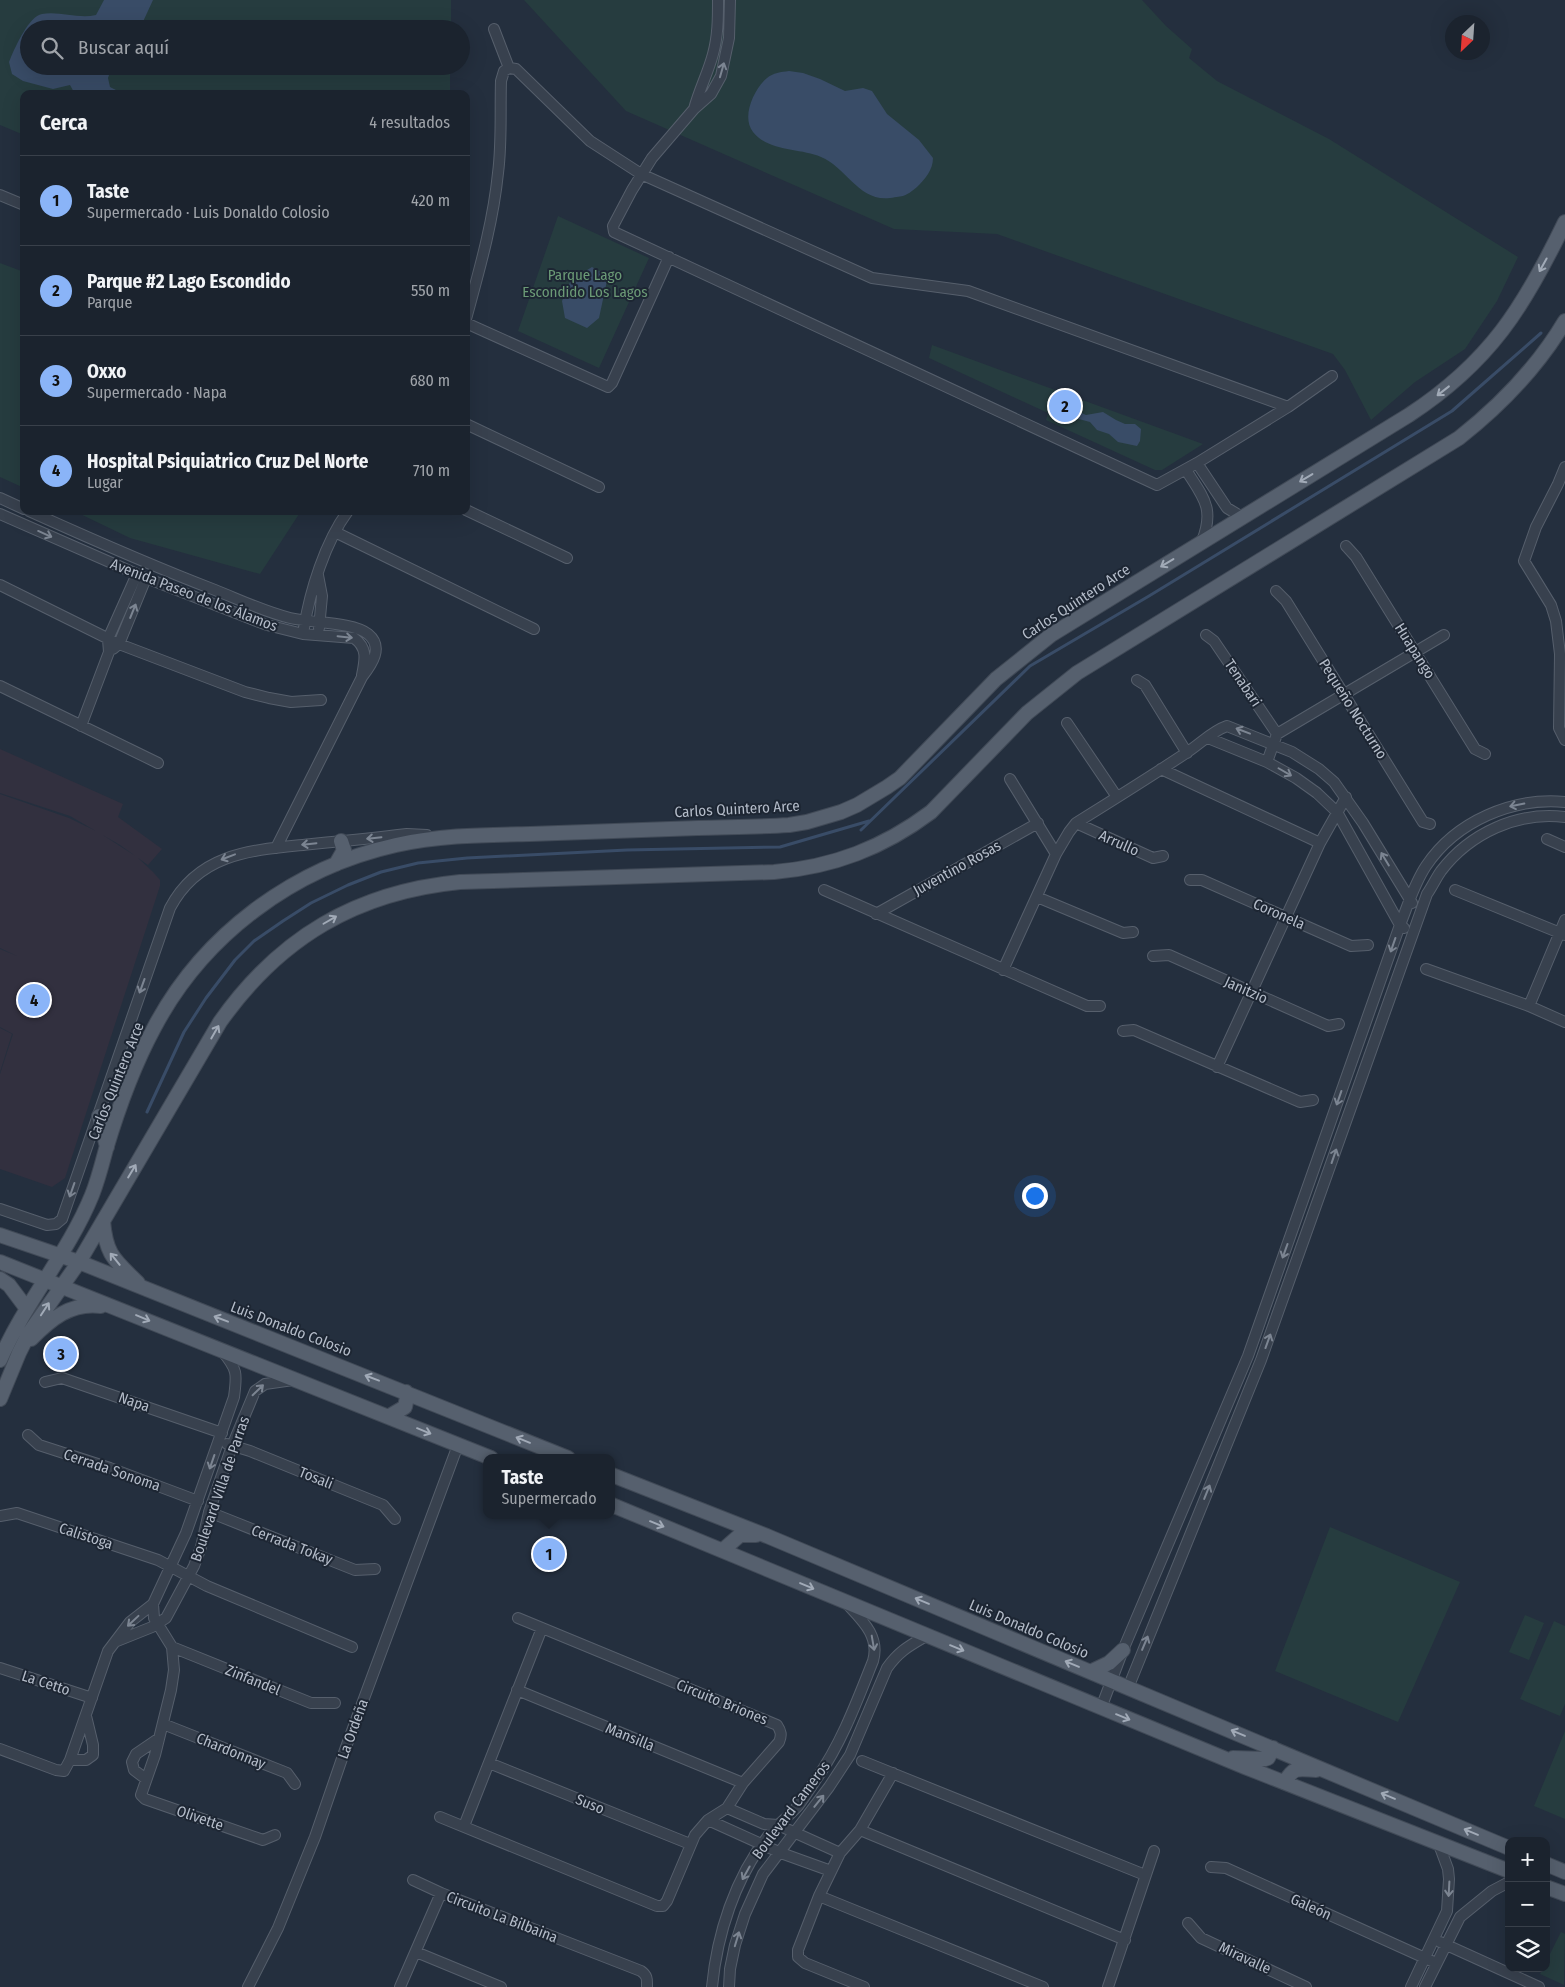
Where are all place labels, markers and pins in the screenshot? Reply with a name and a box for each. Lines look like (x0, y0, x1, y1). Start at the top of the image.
pin: 2 (1049, 387, 1081, 425)
pin: 4 (18, 981, 50, 1019)
pin: 3 (45, 1335, 77, 1373)
pin: 1 (533, 1535, 565, 1573)

